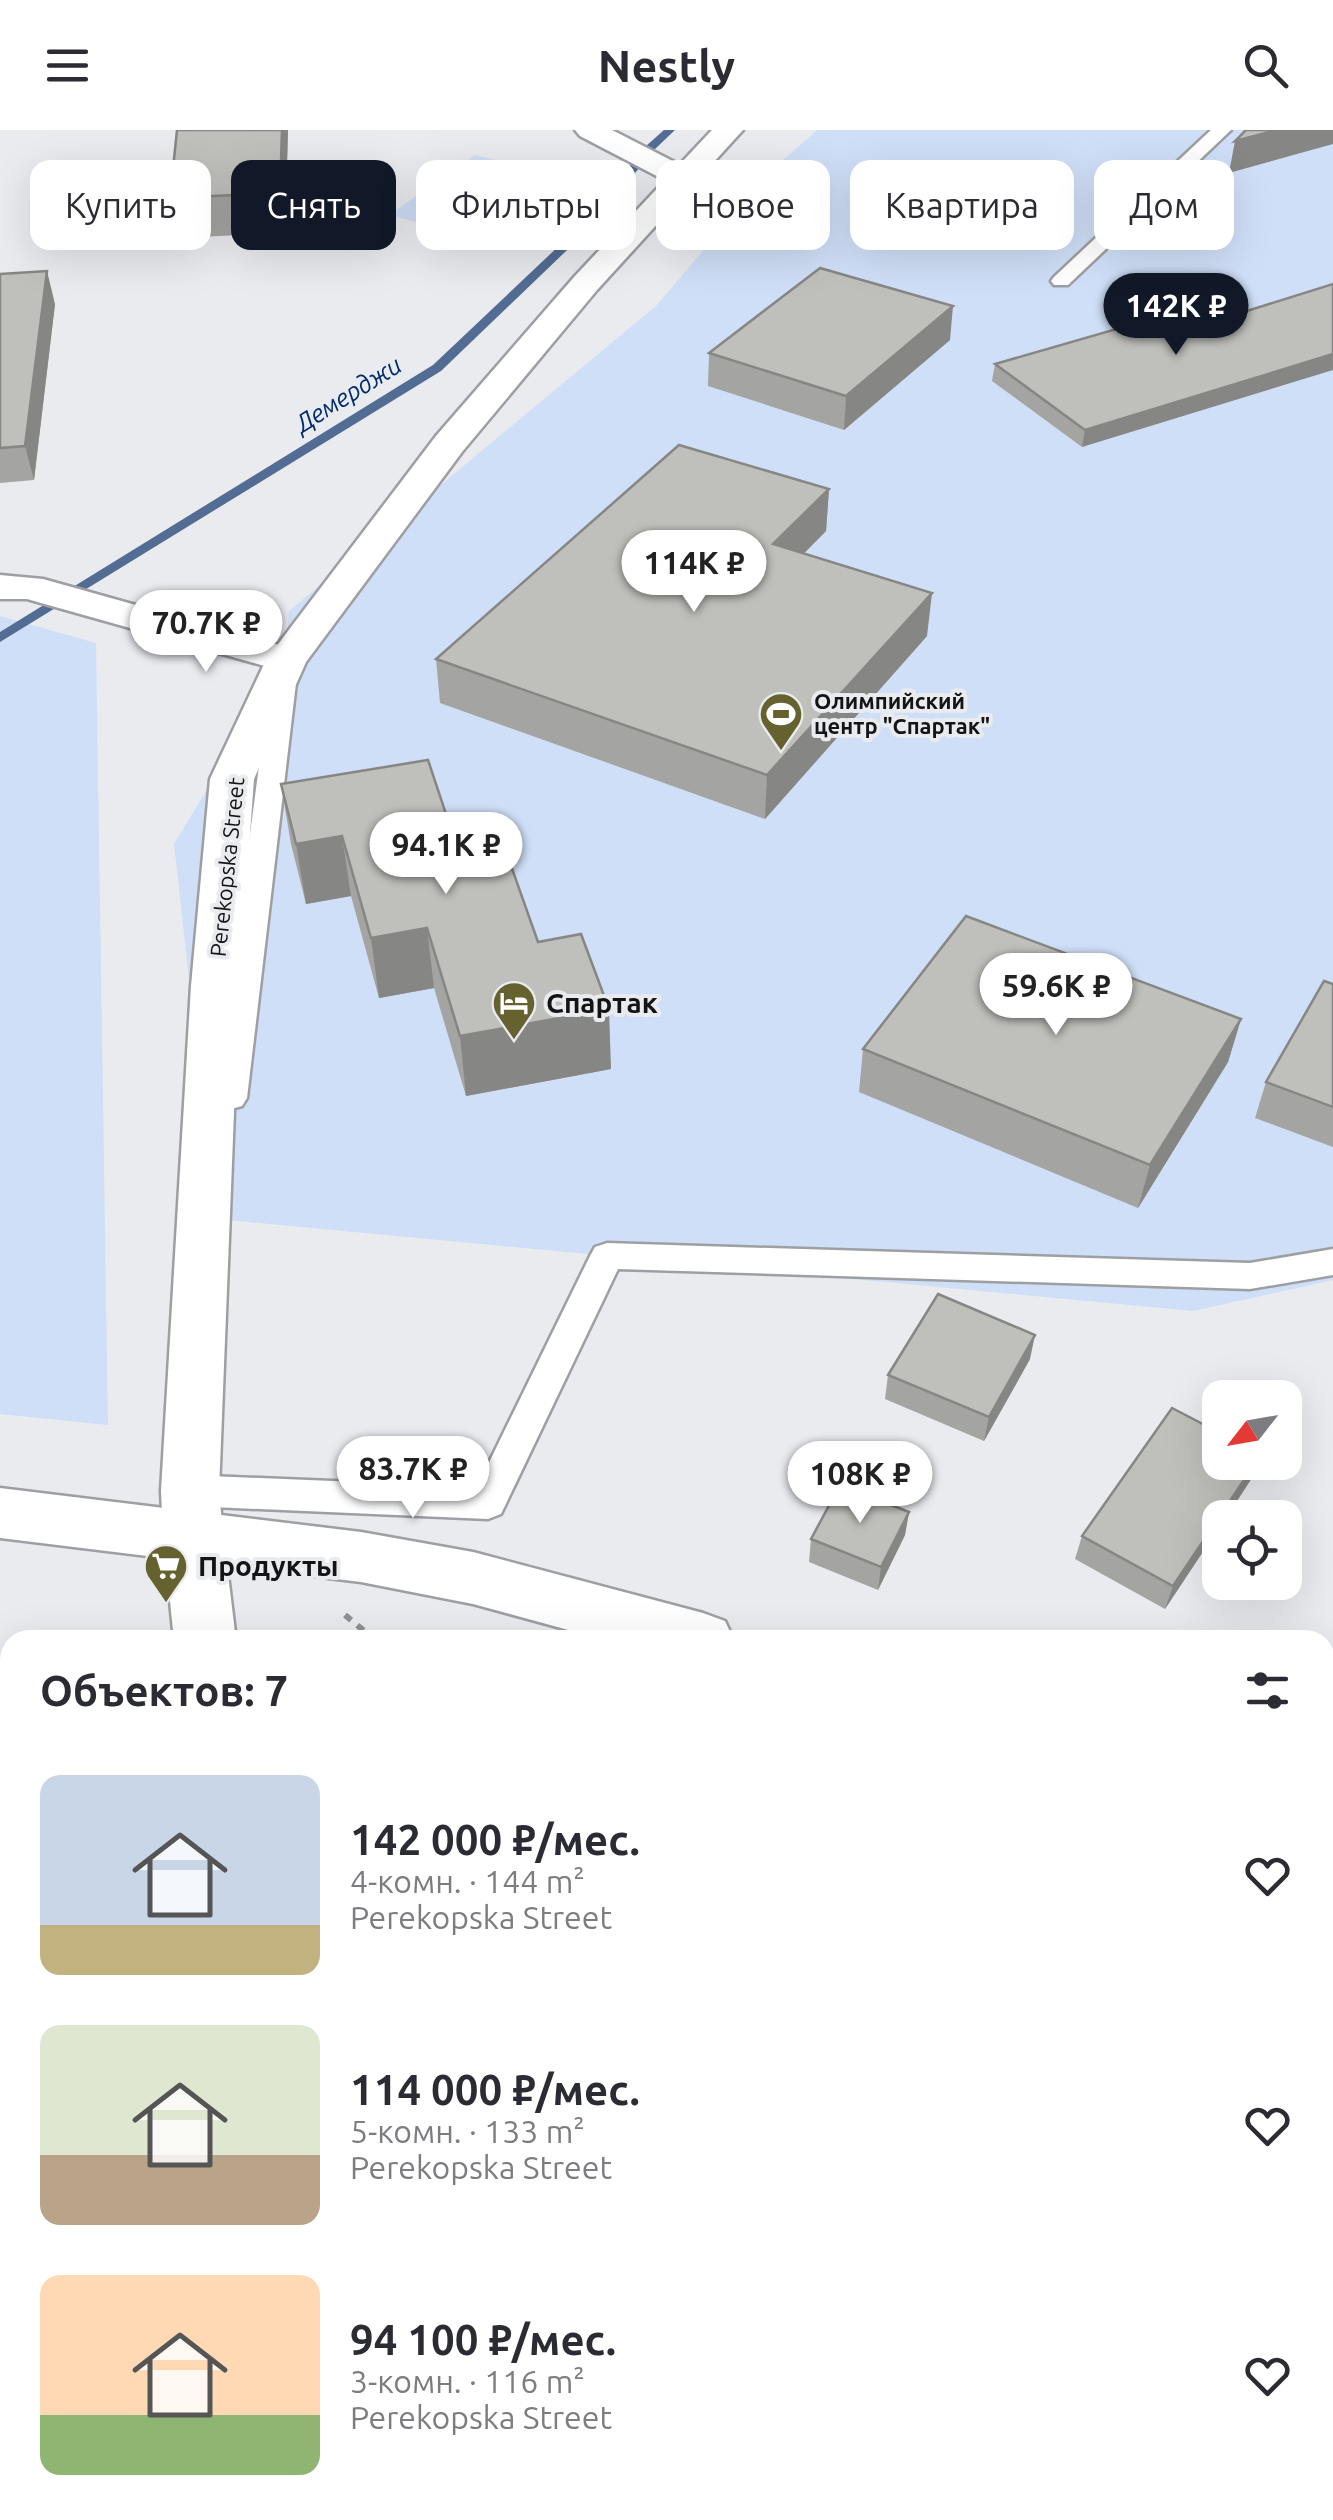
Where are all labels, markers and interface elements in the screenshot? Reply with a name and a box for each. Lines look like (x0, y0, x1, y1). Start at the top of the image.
icon: menu (40, 38, 95, 93)
icon: search (1238, 38, 1293, 93)
text: Nestly (598, 40, 735, 91)
chip: Купить (30, 160, 211, 250)
chip: Снять (231, 160, 396, 250)
chip: Фильтры (416, 160, 636, 250)
chip: Новое (656, 160, 830, 250)
chip: Квартира (850, 160, 1074, 250)
chip: Дом (1094, 160, 1234, 250)
pin: 142K ₽ (1095, 273, 1257, 358)
text: 142K ₽ (1125, 287, 1227, 323)
water label: Демерджи (287, 350, 406, 439)
pin: 114K ₽ (613, 530, 775, 615)
text: 114K ₽ (643, 544, 745, 580)
pin: 70.7K ₽ (114, 590, 298, 675)
text: 70.7K ₽ (152, 604, 260, 640)
place label: Олимпийский центр "Спартак" (814, 688, 990, 738)
sports icon: Олимпийский центр "Спартак" (758, 691, 804, 752)
street label: Perekopska Street (205, 776, 248, 958)
pin: 94.1K ₽ (354, 812, 538, 897)
text: 94.1K ₽ (392, 826, 500, 862)
pin: 59.6K ₽ (964, 953, 1148, 1038)
text: 59.6K ₽ (1002, 967, 1110, 1003)
hotel icon: Спартак (491, 980, 537, 1041)
place label: Спартак (546, 987, 658, 1018)
north arrow (1202, 1380, 1302, 1480)
map controls (1202, 1380, 1302, 1600)
pin: 83.7K ₽ (321, 1436, 505, 1521)
pin: 108K ₽ (779, 1441, 941, 1526)
text: 83.7K ₽ (359, 1450, 467, 1486)
text: 108K ₽ (809, 1455, 911, 1491)
button: locate (1202, 1500, 1302, 1600)
supermarket icon: Продукты (143, 1543, 189, 1604)
place label: Продукты (198, 1550, 339, 1581)
icon: filters (1240, 1663, 1295, 1718)
text: Объектов: 7 (40, 1667, 288, 1714)
icon: home (120, 1815, 240, 1935)
text: 142 000 ₽/мес. (350, 1816, 640, 1863)
icon: heart (1240, 1848, 1295, 1903)
text: 4-комн. · 144 m² (350, 1863, 585, 1899)
text: Perekopska Street (350, 1899, 612, 1935)
icon: home (120, 2065, 240, 2185)
text: 114 000 ₽/мес. (350, 2066, 640, 2113)
icon: heart (1240, 2098, 1295, 2153)
text: 5-комн. · 133 m² (350, 2113, 585, 2149)
text: Perekopska Street (350, 2149, 612, 2185)
icon: home (120, 2315, 240, 2435)
text: 94 100 ₽/мес. (350, 2316, 616, 2363)
icon: heart (1240, 2348, 1295, 2403)
text: 3-комн. · 116 m² (350, 2363, 585, 2399)
text: Perekopska Street (350, 2399, 612, 2435)

